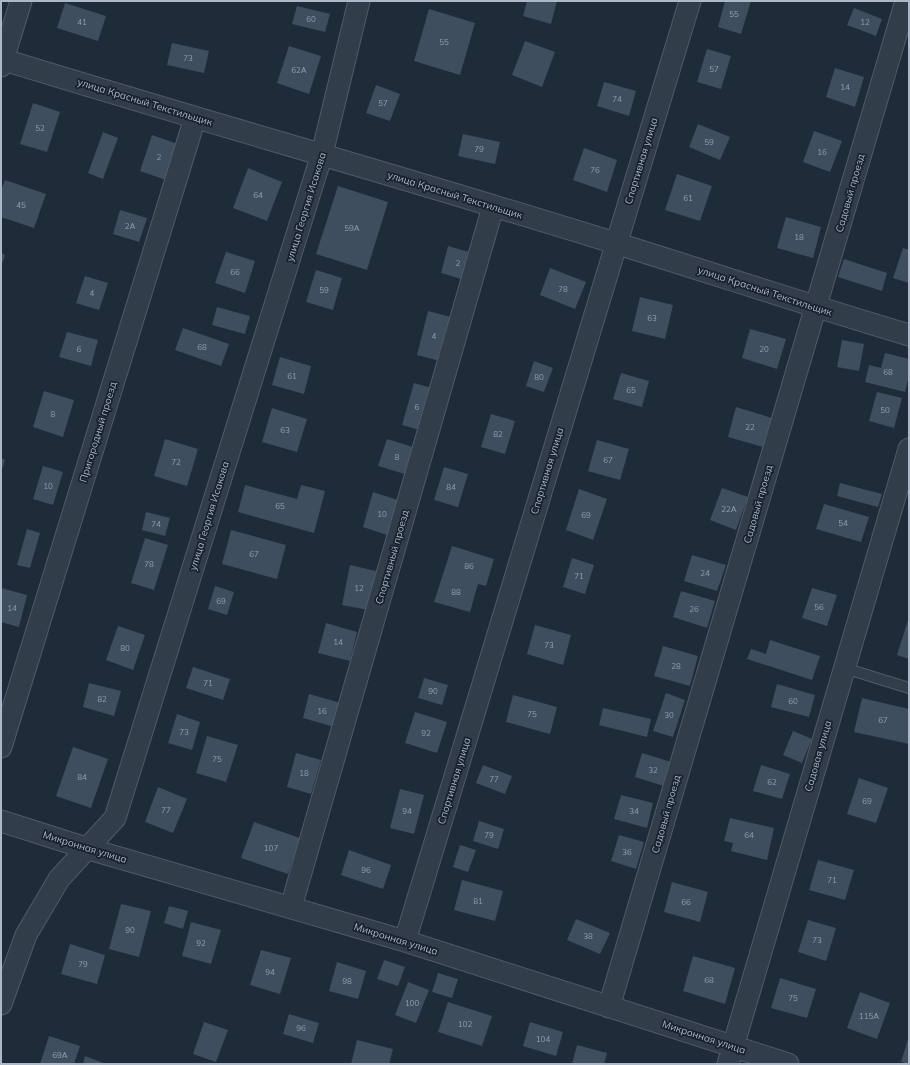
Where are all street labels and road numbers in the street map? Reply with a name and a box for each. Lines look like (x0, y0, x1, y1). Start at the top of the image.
street label: улица Красный Текстильщик (76, 75, 215, 129)
street label: Спортивная улица (622, 116, 660, 206)
street label: улица Георгия Исакова (283, 151, 329, 263)
street label: Садовый проезд (833, 152, 867, 234)
street label: улица Красный Текстильщик (386, 168, 525, 222)
street label: улица Красный Текстильщик (696, 263, 834, 319)
street label: Пригородный проезд (76, 380, 120, 484)
street label: Спортивная улица (528, 426, 566, 516)
street label: улица Георгия Исакова (186, 460, 232, 572)
street label: Садовый проезд (741, 463, 775, 545)
street label: Спортивный проезд (372, 508, 412, 606)
street label: Садовая улица (802, 719, 834, 793)
street label: Спортивная улица (435, 736, 473, 826)
street label: Садовый проезд (649, 773, 683, 855)
street label: Микронная улица (41, 828, 129, 866)
street label: Микронная улица (352, 920, 440, 958)
street label: Микронная улица (661, 1017, 747, 1057)

